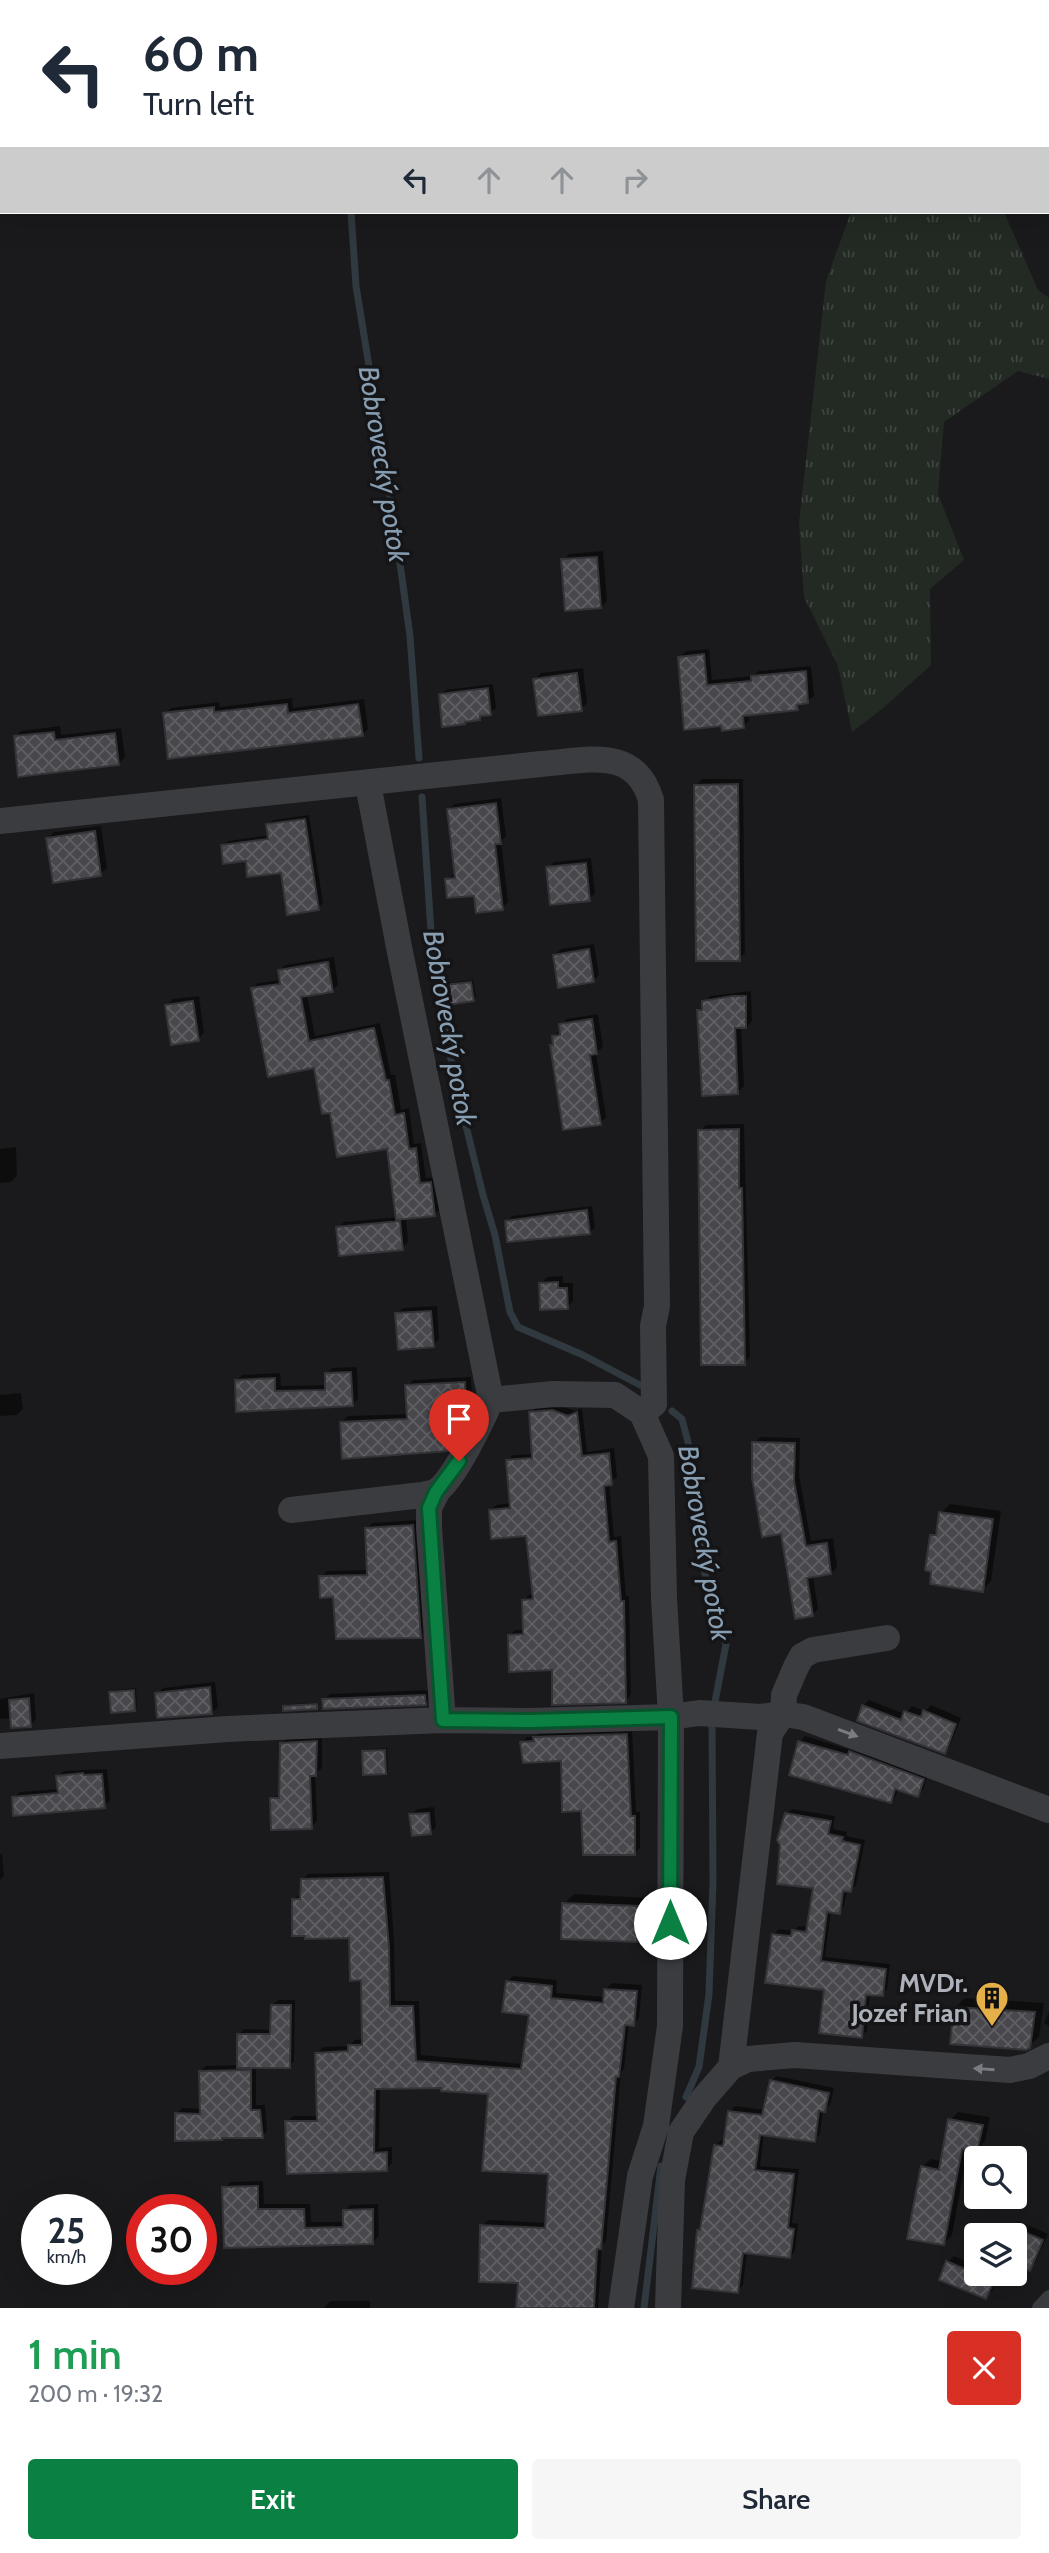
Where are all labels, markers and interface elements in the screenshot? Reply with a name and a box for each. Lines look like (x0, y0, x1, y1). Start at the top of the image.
text: 60 m (143, 24, 259, 83)
icon: left (28, 28, 119, 119)
text: Turn left (143, 84, 254, 123)
icon: left (397, 161, 435, 199)
icon: ahead (470, 161, 508, 199)
icon: ahead (543, 161, 581, 199)
icon: right (616, 161, 654, 199)
water label: Bobrovecký potok (352, 363, 416, 566)
water label: Bobrovecký potok (416, 927, 484, 1130)
pin (429, 1389, 489, 1461)
icon: arrive (440, 1400, 478, 1438)
water label: Bobrovecký potok (671, 1442, 739, 1645)
one-way arrow (838, 1728, 859, 1739)
position arrow (633, 1886, 707, 1960)
place label: MVDr. Jozef Frian (850, 1967, 968, 2029)
building icon: MVDr. Jozef Frian (973, 1979, 1011, 2028)
one-way arrow (972, 2064, 994, 2075)
map controls (964, 2146, 1027, 2286)
button: search (964, 2146, 1027, 2209)
speed limit sign: 30 (126, 2194, 217, 2285)
text: 25 (48, 2209, 85, 2252)
button: layers (964, 2223, 1027, 2286)
text: km/h (47, 2246, 86, 2268)
text: 1 min (28, 2328, 122, 2380)
button: close (947, 2331, 1021, 2405)
text: 200 m · 19:32 (28, 2380, 163, 2408)
button: Exit (28, 2459, 518, 2539)
button: Share (532, 2459, 1021, 2539)

